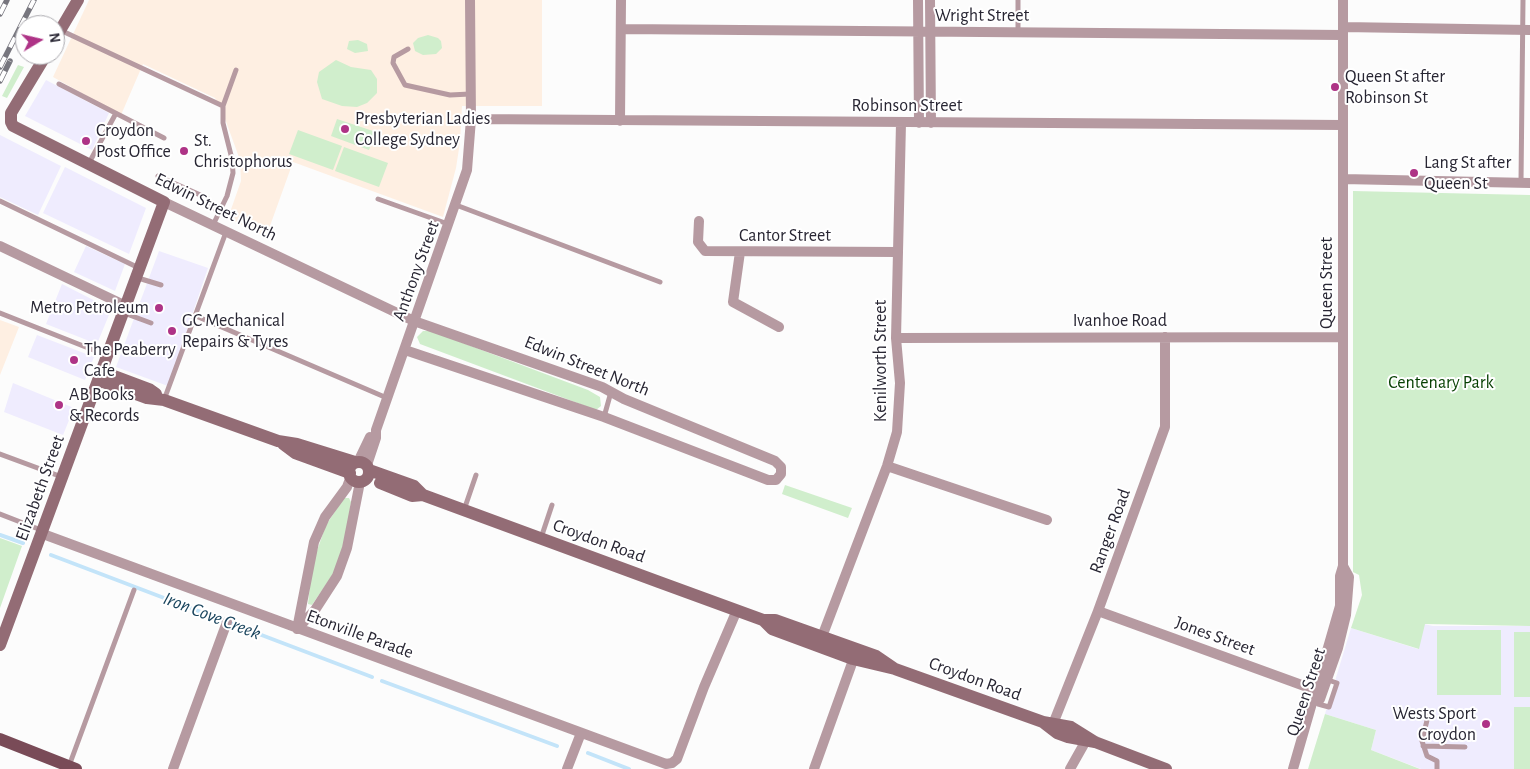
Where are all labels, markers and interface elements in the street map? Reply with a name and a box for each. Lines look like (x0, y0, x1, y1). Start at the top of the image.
street label: Wright Street (935, 5, 1029, 27)
north arrow (15, 15, 65, 65)
text: N (46, 32, 62, 44)
place label: Queen St after Robinson St (1345, 66, 1445, 108)
marker: Queen St after Robinson St (1329, 81, 1341, 93)
street label: Robinson Street (851, 95, 963, 117)
place label: Presbyterian Ladies College Sydney (355, 108, 490, 150)
place label: Croydon Post Office (96, 120, 171, 162)
marker: Presbyterian Ladies College Sydney (339, 123, 351, 135)
place label: St. Christophorus (194, 130, 293, 172)
marker: Croydon Post Office (80, 135, 92, 147)
marker: St. Christophorus (178, 145, 190, 157)
place label: Lang St after Queen St (1424, 152, 1511, 194)
marker: Lang St after Queen St (1408, 167, 1420, 179)
street label: Edwin Street North (151, 168, 281, 246)
street label: Anthony Street (388, 218, 444, 324)
street label: Cantor Street (739, 225, 831, 247)
street label: Queen Street (1316, 237, 1338, 329)
place label: Metro Petroleum (30, 297, 149, 319)
street label: Kenilworth Street (870, 300, 892, 422)
marker: Metro Petroleum (153, 302, 165, 314)
place label: GC Mechanical Repairs & Tyres (182, 310, 288, 352)
street label: Ivanhoe Road (1073, 310, 1167, 332)
marker: GC Mechanical Repairs & Tyres (166, 325, 178, 337)
street label: Edwin Street North (521, 331, 653, 401)
place label: The Peaberry Cafe (84, 339, 176, 382)
marker: The Peaberry Cafe (68, 354, 80, 366)
park label: Centenary Park (1388, 372, 1494, 394)
place label: AB Books & Records (69, 384, 139, 426)
marker: AB Books & Records (53, 399, 65, 411)
street label: Elizabeth Street (11, 432, 69, 544)
street label: Ranger Road (1085, 486, 1135, 576)
street label: Croydon Road (550, 514, 648, 568)
water label: Iron Cove Creek (160, 587, 264, 645)
street label: Etonville Parade (304, 605, 416, 663)
street label: Jones Street (1172, 612, 1258, 660)
street label: Queen Street (1282, 645, 1330, 739)
street label: Croydon Road (926, 652, 1024, 706)
place label: Wests Sport Croydon (1393, 703, 1476, 746)
marker: Wests Sport Croydon (1480, 718, 1492, 730)

